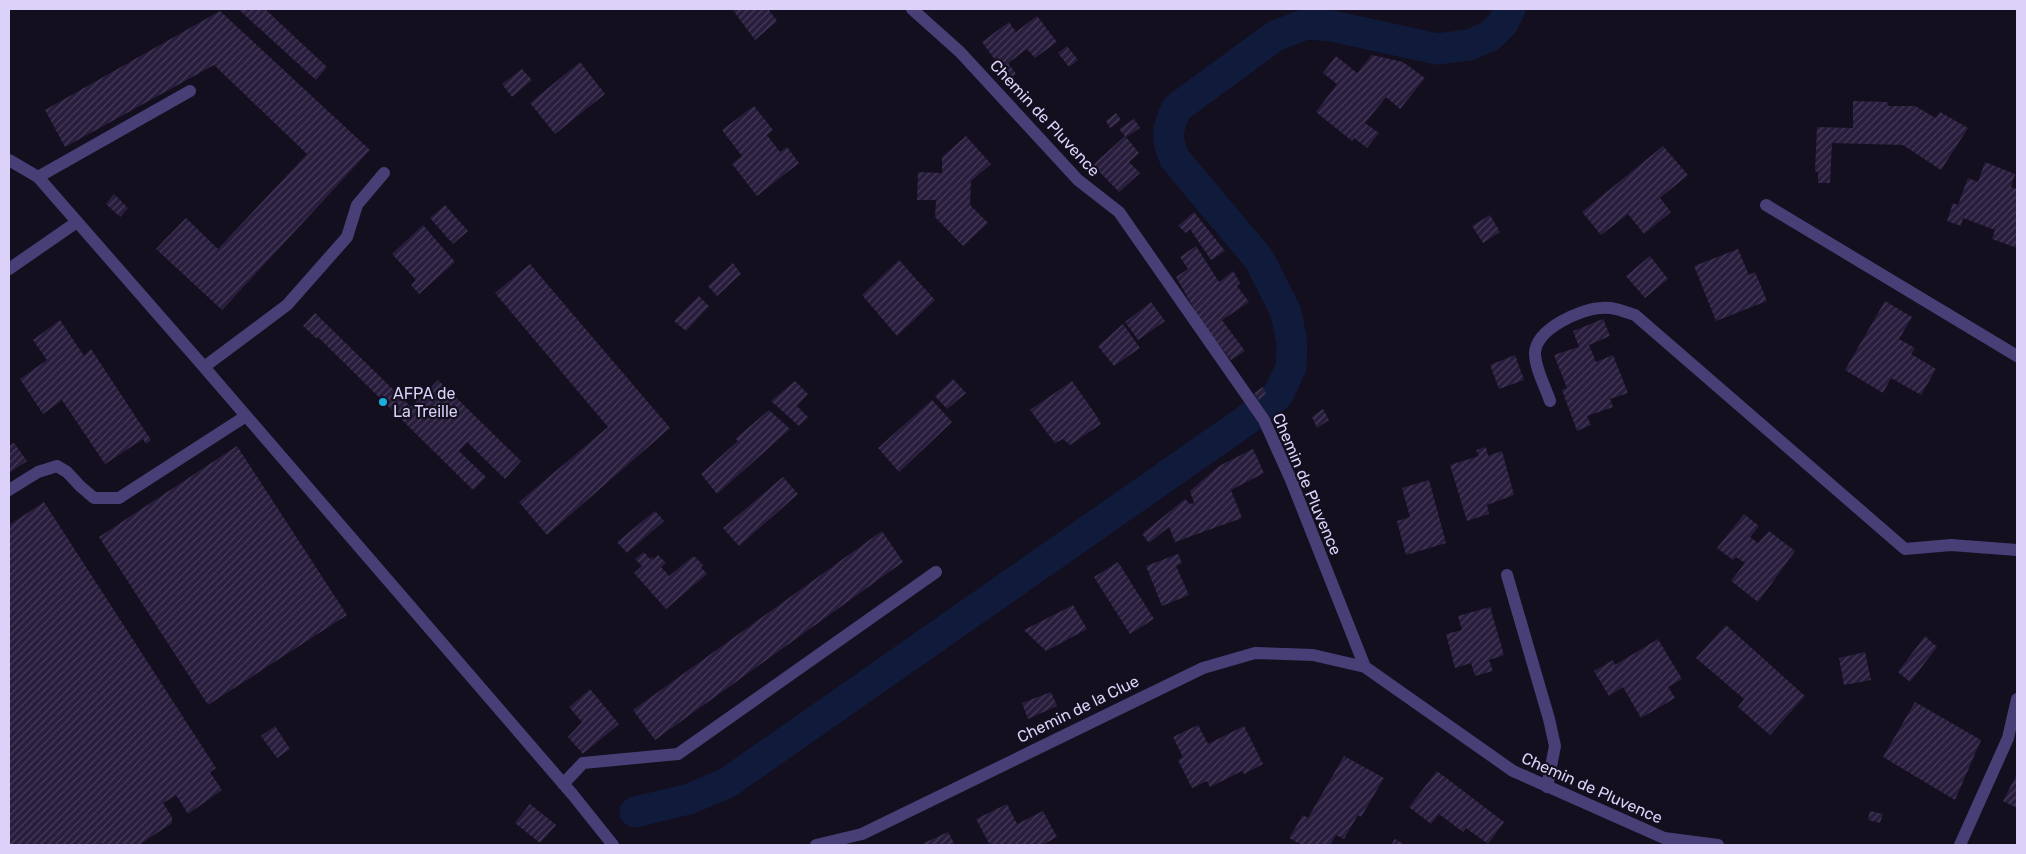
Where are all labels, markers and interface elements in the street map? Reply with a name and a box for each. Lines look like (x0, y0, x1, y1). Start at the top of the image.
street label: Chemin de Pluvence (986, 56, 1104, 180)
place label: AFPA de La Treille (393, 384, 458, 421)
marker: AFPA de La Treille (377, 396, 389, 408)
street label: Chemin de Pluvence (1269, 410, 1346, 558)
street label: Chemin de la Clue (1014, 671, 1142, 747)
street label: Chemin de Pluvence (1519, 748, 1665, 828)

